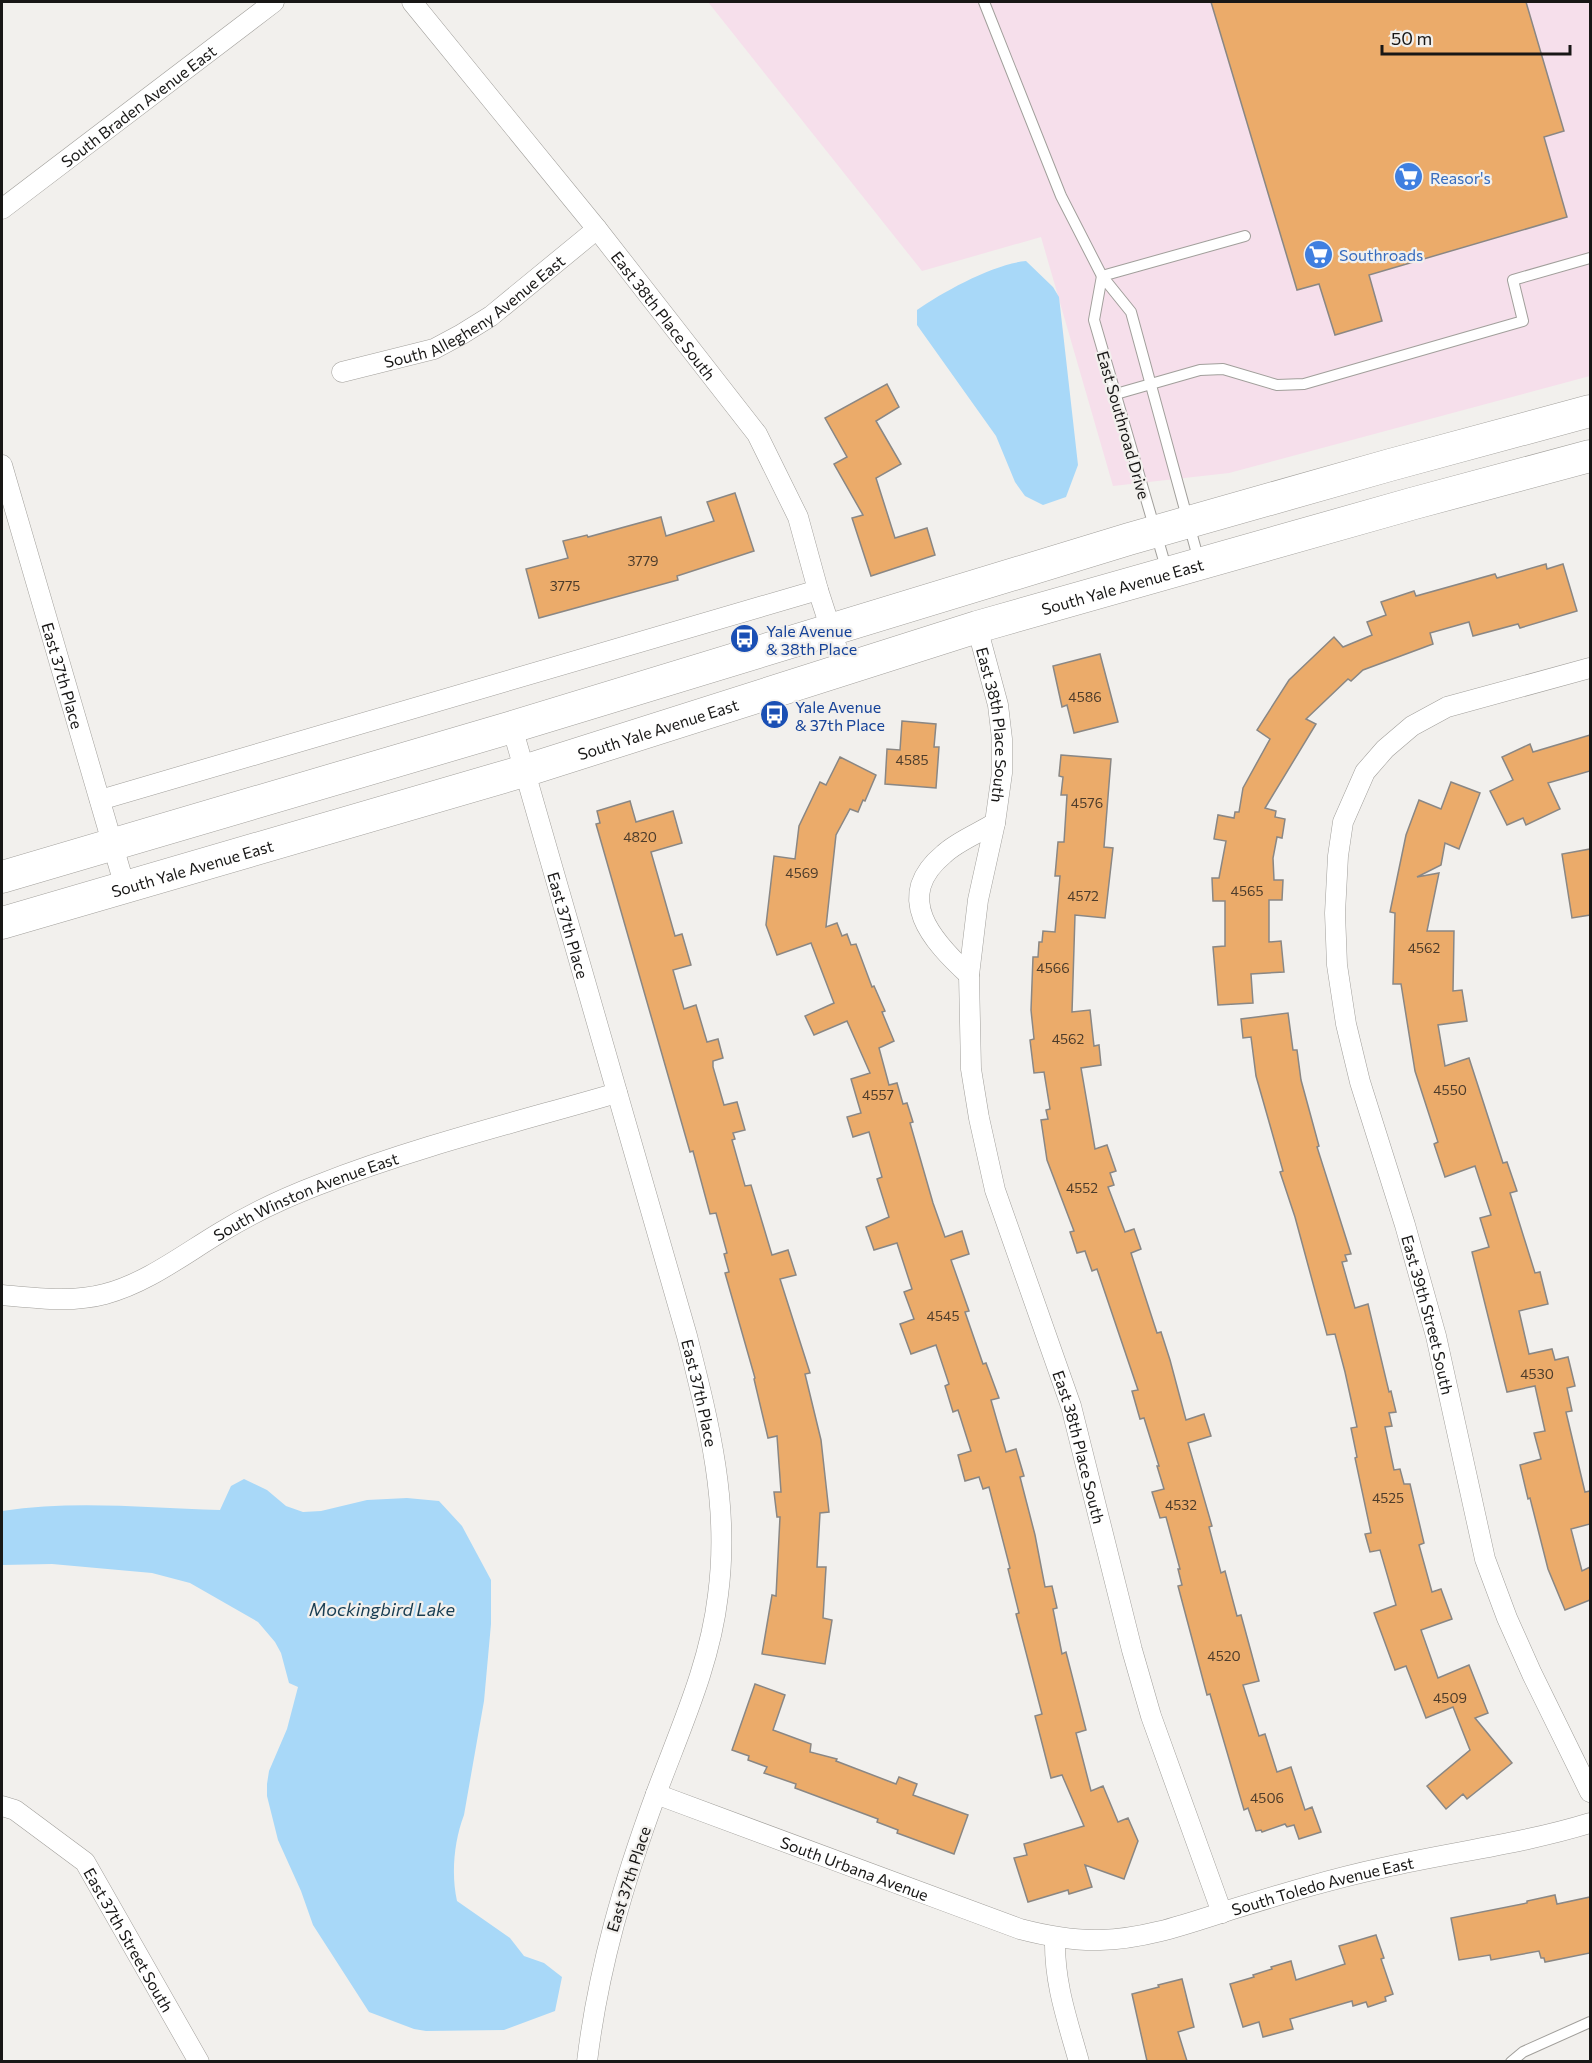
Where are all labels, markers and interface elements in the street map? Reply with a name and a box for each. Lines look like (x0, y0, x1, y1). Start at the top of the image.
scale bar (1382, 18, 1570, 56)
text: 50 m (1391, 27, 1432, 49)
street label: South Braden Avenue East (57, 40, 220, 170)
supermarket icon: Reasor's (1393, 161, 1425, 193)
place label: Reasor's (1430, 168, 1491, 187)
supermarket icon: Southroads (1302, 238, 1334, 270)
place label: Southroads (1339, 245, 1423, 264)
street label: East 38th Place South (608, 247, 720, 383)
street label: South Allegheny Avenue East (382, 250, 568, 371)
street label: East Southroad Drive (1094, 349, 1154, 501)
house number: 3779 (627, 552, 659, 569)
street label: South Yale Avenue East (1039, 554, 1206, 618)
house number: 3775 (550, 577, 580, 594)
street label: East 37th Place (39, 620, 88, 731)
place label: Yale Avenue & 38th Place (766, 621, 857, 658)
bus stop icon: Yale Avenue & 38th Place (729, 623, 761, 655)
street label: East 38th Place South (973, 645, 1012, 804)
house number: 4586 (1068, 688, 1102, 705)
street label: South Yale Avenue East (575, 694, 741, 763)
place label: Yale Avenue & 37th Place (795, 697, 885, 734)
bus stop icon: Yale Avenue & 37th Place (758, 699, 790, 731)
house number: 4585 (896, 751, 928, 768)
house number: 4576 (1071, 794, 1103, 811)
house number: 4820 (623, 828, 657, 845)
street label: South Yale Avenue East (109, 835, 276, 900)
house number: 4569 (785, 864, 819, 881)
street label: East 37th Place (545, 870, 593, 980)
house number: 4565 (1231, 882, 1263, 899)
house number: 4572 (1067, 887, 1099, 904)
house number: 4562 (1408, 939, 1441, 956)
house number: 4566 (1036, 959, 1070, 976)
house number: 4562 (1052, 1030, 1085, 1047)
house number: 4550 (1433, 1081, 1467, 1098)
house number: 4557 (862, 1086, 894, 1103)
street label: South Winston Avenue East (210, 1148, 401, 1244)
house number: 4552 (1066, 1179, 1098, 1196)
street label: East 39th Street South (1399, 1232, 1458, 1396)
house number: 4545 (927, 1307, 959, 1324)
street label: East 37th Place (679, 1337, 722, 1448)
house number: 4530 (1520, 1365, 1554, 1382)
street label: East 38th Place South (1050, 1368, 1109, 1525)
house number: 4525 (1372, 1489, 1404, 1506)
house number: 4532 (1165, 1496, 1197, 1513)
water label: Mockingbird Lake (309, 1598, 455, 1620)
house number: 4520 (1207, 1647, 1241, 1664)
house number: 4509 (1433, 1689, 1467, 1706)
house number: 4506 (1250, 1789, 1284, 1806)
street label: East 37th Place (602, 1824, 654, 1934)
street label: South Urbana Avenue (778, 1832, 932, 1904)
street label: South Toledo Avenue East (1229, 1852, 1416, 1918)
street label: East 37th Street South (81, 1864, 178, 2015)

